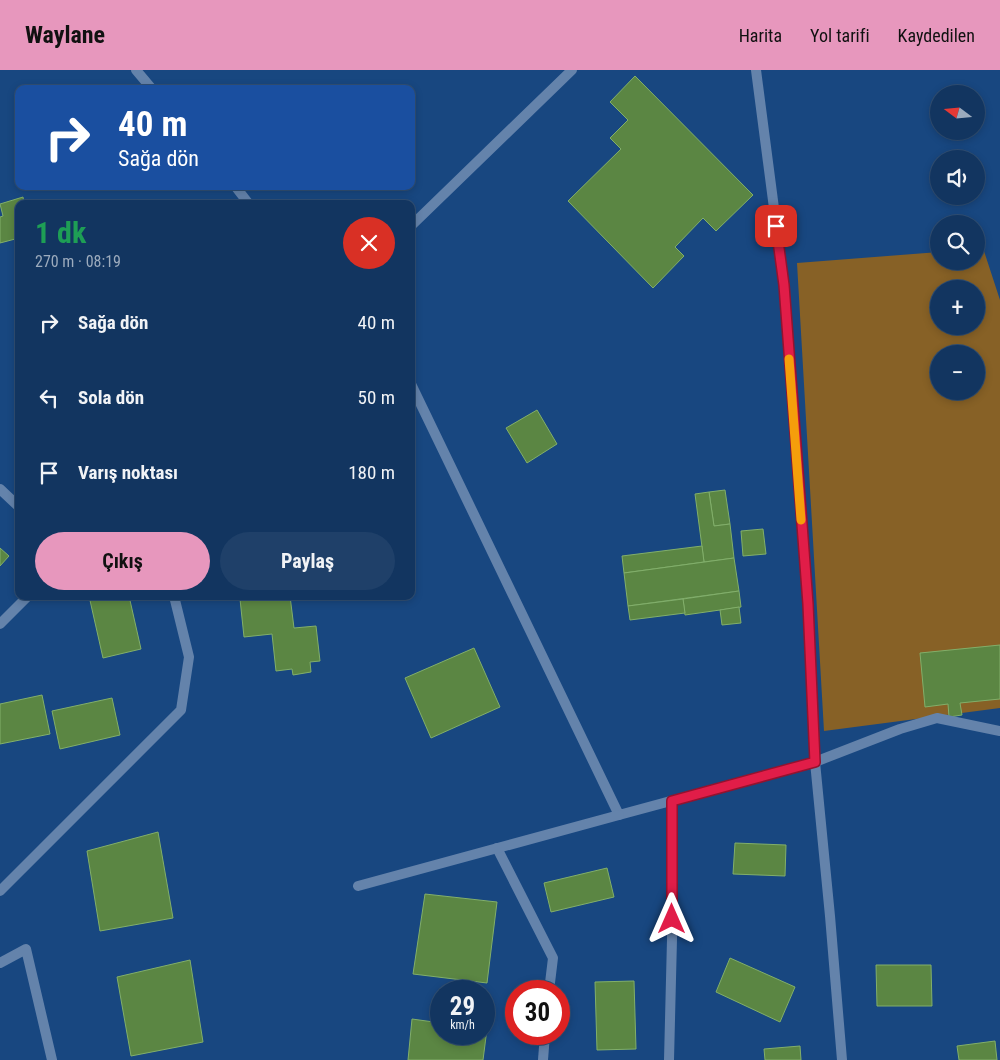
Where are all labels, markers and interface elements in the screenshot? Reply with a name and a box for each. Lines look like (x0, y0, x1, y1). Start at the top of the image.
text: Waylane (25, 21, 105, 49)
text: Harita (739, 25, 782, 46)
text: Yol tarifi (810, 25, 870, 46)
text: Kaydedilen (898, 25, 975, 46)
north arrow (930, 85, 985, 140)
map controls (930, 85, 985, 400)
text: 40 m (118, 104, 187, 145)
icon: right (35, 105, 100, 170)
text: Sağa dön (118, 146, 199, 171)
button: sound (930, 150, 985, 205)
pin (755, 205, 797, 247)
icon: arrive (762, 212, 790, 240)
text: 1 dk (35, 215, 86, 250)
button: search (930, 215, 985, 270)
button: close (343, 217, 395, 269)
text: 270 m · 08:19 (35, 252, 121, 271)
button: + (930, 280, 985, 335)
icon: right (35, 309, 63, 337)
text: Sağa dön (78, 311, 148, 334)
text: 40 m (358, 311, 395, 334)
button: − (930, 345, 985, 400)
icon: left (35, 384, 63, 412)
text: Sola dön (78, 386, 144, 409)
text: 50 m (358, 386, 395, 409)
icon: arrive (35, 459, 63, 487)
text: Varış noktası (78, 461, 178, 484)
text: 180 m (348, 461, 395, 484)
button: Çıkış (35, 532, 210, 590)
button: Paylaş (220, 532, 395, 590)
position arrow (645, 892, 697, 944)
speed limit sign: 30 (505, 980, 570, 1045)
text: 29 (450, 992, 475, 1021)
text: km/h (450, 1018, 475, 1032)

